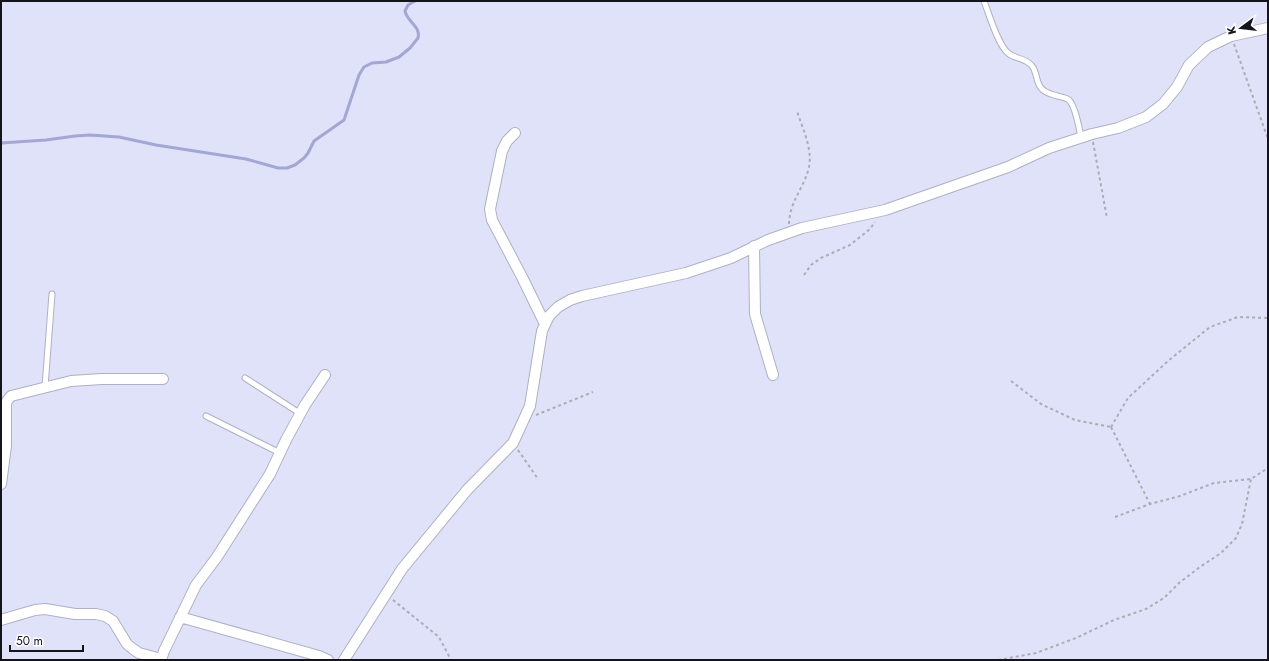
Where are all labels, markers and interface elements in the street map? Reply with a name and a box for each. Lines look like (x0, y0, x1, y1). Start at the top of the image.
north arrow (1221, 8, 1261, 48)
text: K (1223, 25, 1240, 36)
scale bar (10, 627, 83, 653)
text: 50 m (16, 632, 43, 650)

